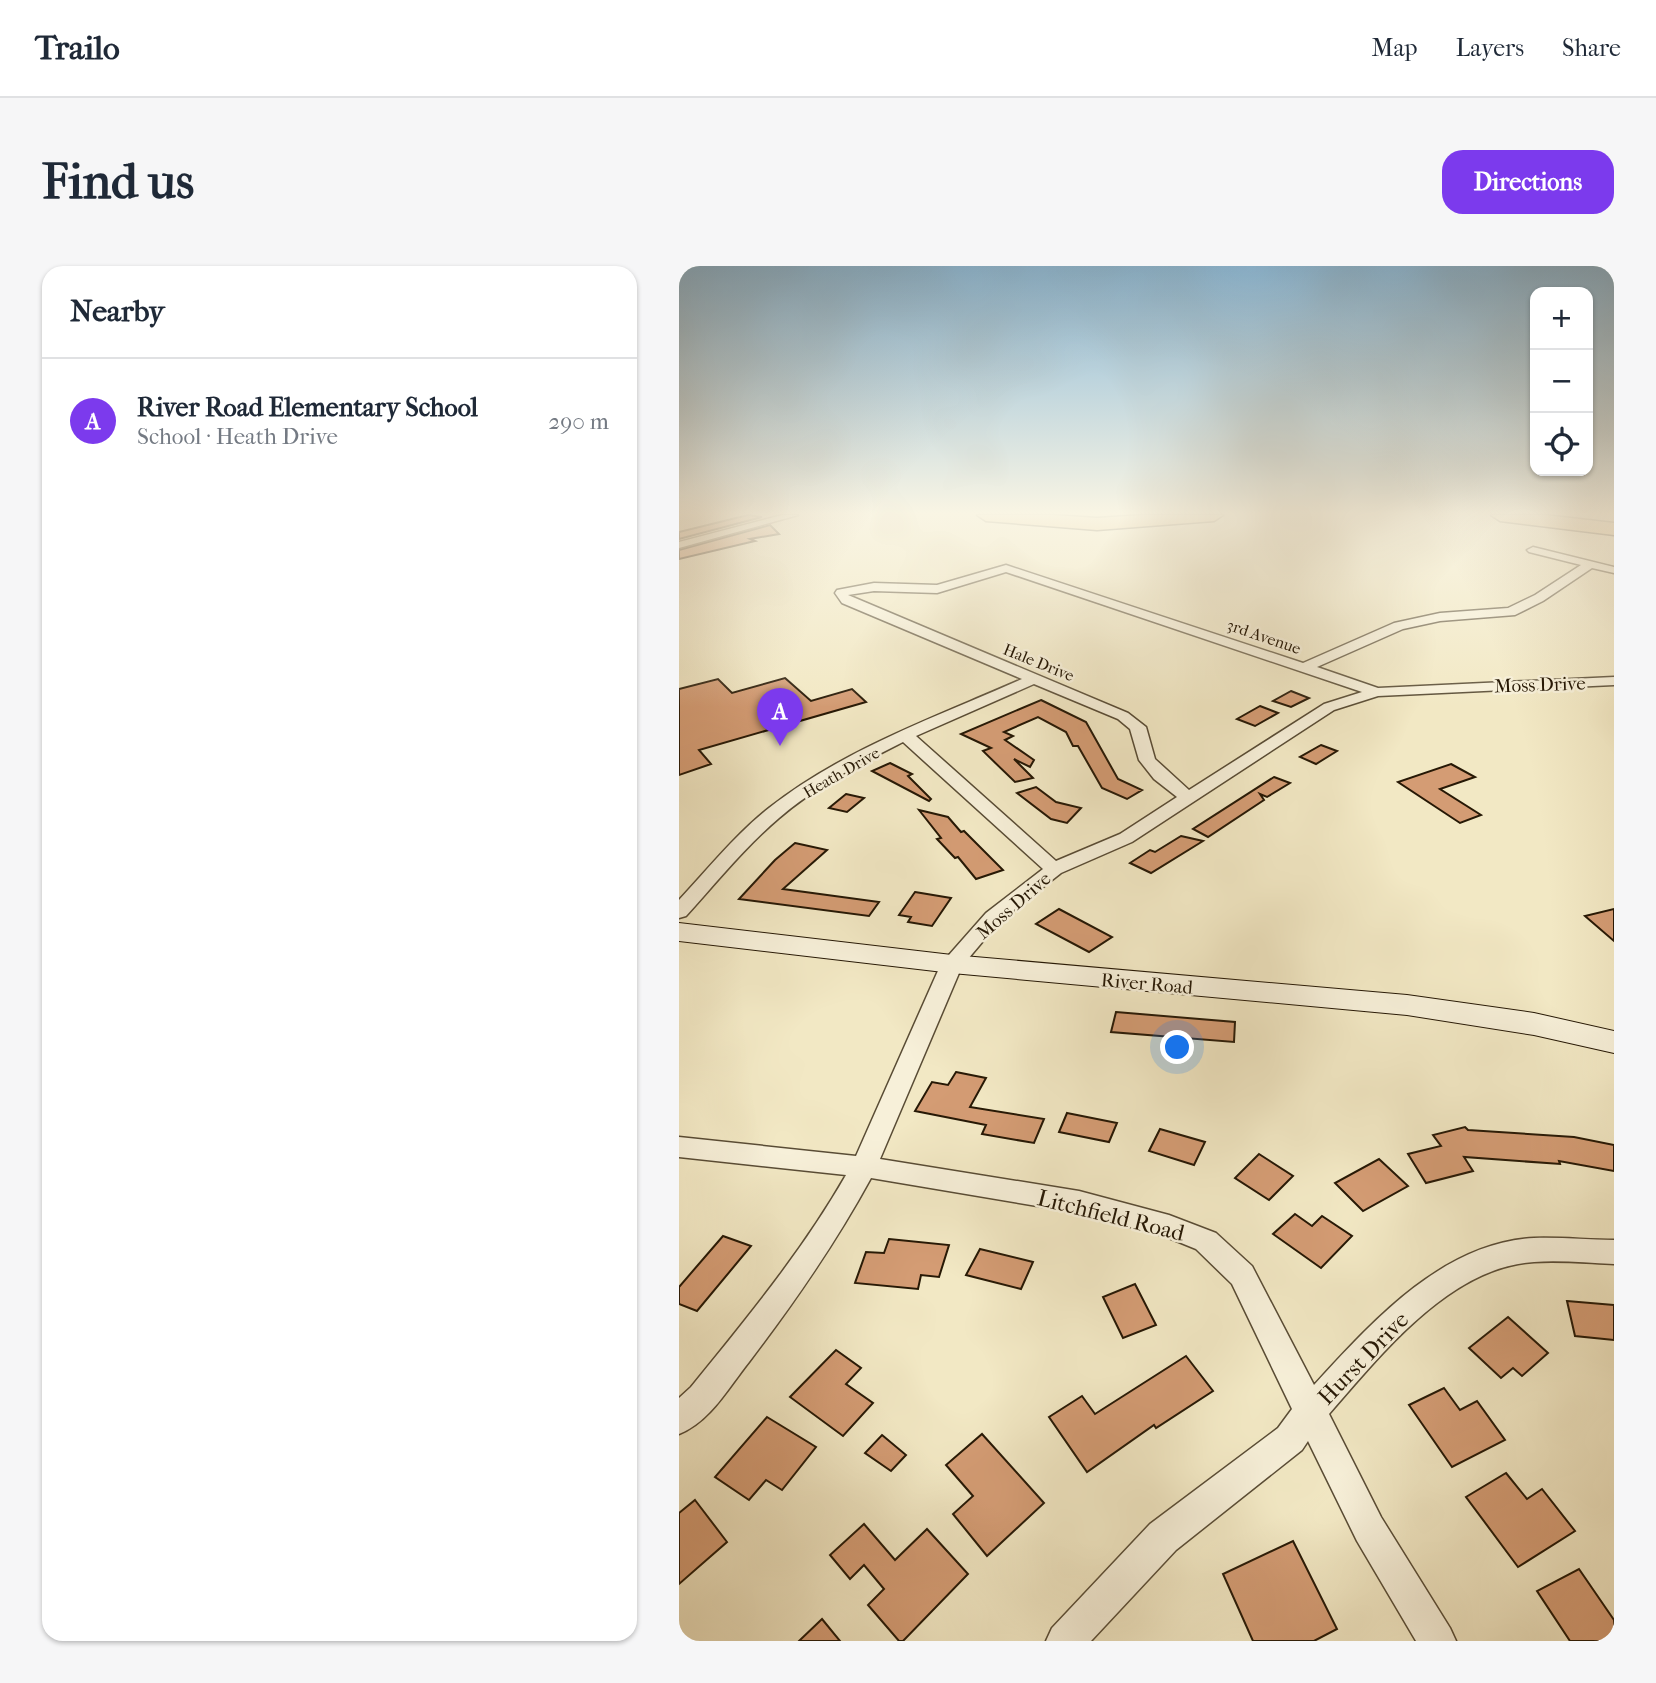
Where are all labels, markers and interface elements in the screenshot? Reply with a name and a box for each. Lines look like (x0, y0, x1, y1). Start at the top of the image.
text: Trailo (35, 29, 120, 68)
text: Map (1372, 34, 1418, 62)
text: Layers (1456, 34, 1524, 62)
text: Share (1562, 34, 1621, 62)
button: Directions (1442, 150, 1614, 214)
text: Find us (42, 153, 194, 211)
map controls (1530, 287, 1593, 476)
button: + (1530, 287, 1593, 350)
text: Nearby (70, 294, 165, 329)
button: − (1530, 350, 1593, 413)
text: River Road Elementary School (137, 392, 478, 423)
text: A (86, 408, 100, 435)
text: 290 m (548, 408, 609, 435)
button: locate (1530, 413, 1593, 476)
text: School · Heath Drive (137, 423, 338, 450)
street label: 3rd Avenue (1224, 615, 1303, 658)
street label: Hale Drive (1001, 640, 1077, 685)
street label: Moss Drive (1494, 672, 1586, 698)
pin: A (757, 688, 803, 746)
street label: Heath Drive (800, 743, 883, 802)
street label: Moss Drive (972, 867, 1055, 944)
street label: River Road (1100, 969, 1194, 999)
your location (1160, 1030, 1194, 1064)
street label: Litchfield Road (1035, 1184, 1188, 1247)
street label: Hurst Drive (1312, 1306, 1414, 1410)

